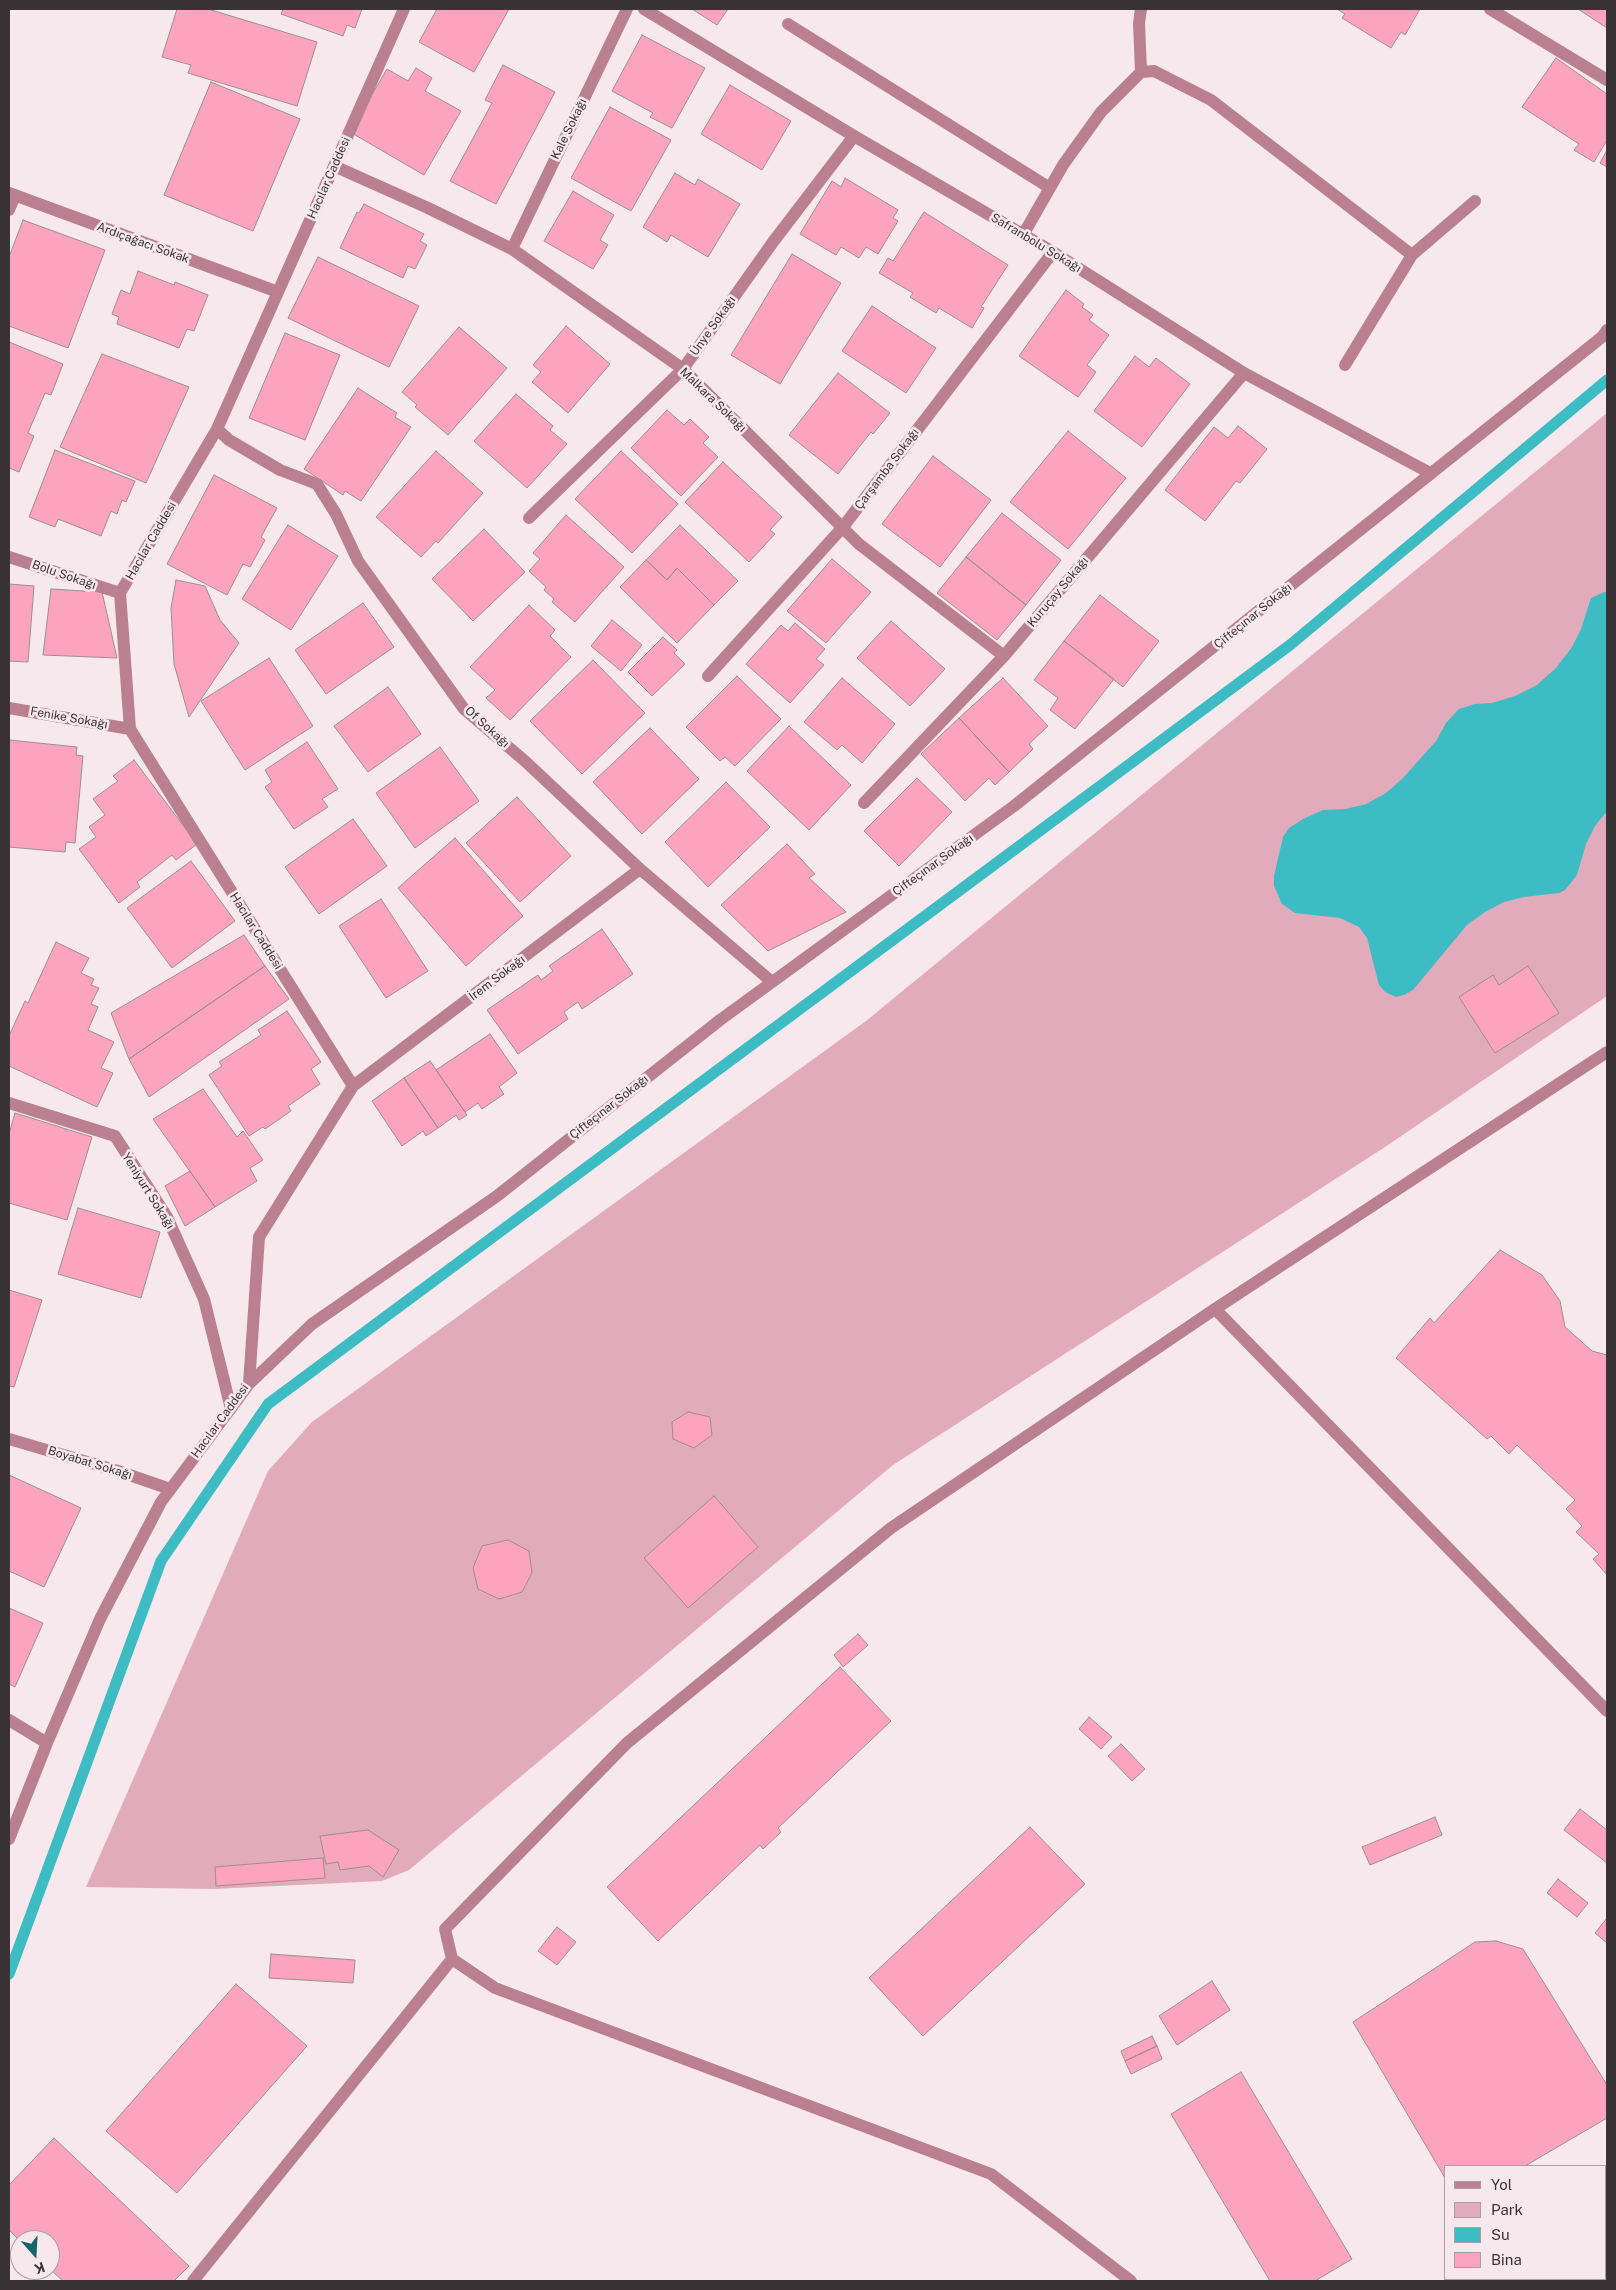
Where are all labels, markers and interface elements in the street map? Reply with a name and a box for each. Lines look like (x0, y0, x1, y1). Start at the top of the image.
street label: Kale Sokağı (548, 96, 590, 162)
street label: Hacılar Caddesi (305, 135, 353, 221)
street label: Safranbolu Sokağı (988, 210, 1084, 276)
street label: Ardıçağacı Sokak (95, 220, 191, 266)
street label: Ünye Sokağı (687, 293, 739, 359)
street label: Malkara Sokağı (677, 365, 749, 435)
street label: Çarşamba Sokağı (852, 426, 922, 512)
street label: Hacılar Caddesi (123, 499, 179, 583)
street label: Kuruçay Sokağı (1024, 554, 1092, 630)
street label: Bolu Sokağı (30, 557, 98, 593)
street label: Çifteçınar Sokağı (1211, 580, 1295, 652)
street label: Of Sokağı (462, 703, 512, 751)
street label: Fenike Sokağı (29, 704, 109, 732)
street label: Çifteçınar Sokağı (890, 831, 976, 899)
street label: Hacılar Caddesi (227, 890, 285, 972)
street label: İrem Sokağı (466, 952, 528, 1004)
street label: Çifteçınar Sokağı (567, 1072, 651, 1142)
street label: Yeniyurt Sokağı (119, 1150, 177, 1232)
street label: Hacılar Caddesi (188, 1381, 252, 1461)
street label: Boyabat Sokağı (46, 1443, 134, 1483)
legend (1444, 2165, 1606, 2280)
text: Yol (1491, 2176, 1512, 2193)
text: Park (1491, 2201, 1523, 2218)
text: Su (1491, 2226, 1510, 2243)
north arrow (10, 2230, 60, 2280)
text: Bina (1491, 2251, 1522, 2268)
text: K (32, 2259, 47, 2277)

